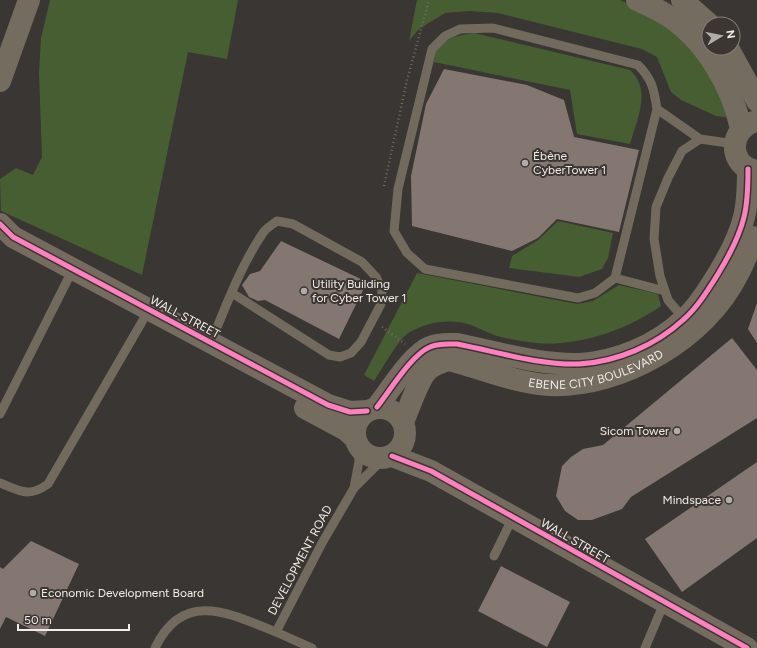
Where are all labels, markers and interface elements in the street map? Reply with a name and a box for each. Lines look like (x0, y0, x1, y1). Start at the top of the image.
north arrow (701, 16, 741, 56)
text: N (723, 29, 737, 40)
place label: Ébène CyberTower 1 (533, 149, 606, 177)
marker: Ébène CyberTower 1 (520, 158, 530, 168)
place label: Utility Building for Cyber Tower 1 (312, 277, 406, 305)
marker: Utility Building for Cyber Tower 1 (299, 286, 309, 296)
street label: WALL STREET (148, 293, 223, 341)
street label: EBENE CITY BOULEVARD (527, 347, 666, 392)
place label: Sicom Tower (600, 424, 669, 438)
marker: Sicom Tower (672, 426, 682, 436)
place label: Mindspace (662, 493, 721, 507)
marker: Mindspace (724, 495, 734, 505)
street label: DEVELOPMENT ROAD (265, 503, 335, 617)
street label: WALL STREET (538, 516, 612, 567)
place label: Economic Development Board (41, 586, 204, 600)
marker: Economic Development Board (28, 588, 38, 598)
scale bar (18, 606, 129, 632)
text: 50 m (24, 613, 52, 627)

